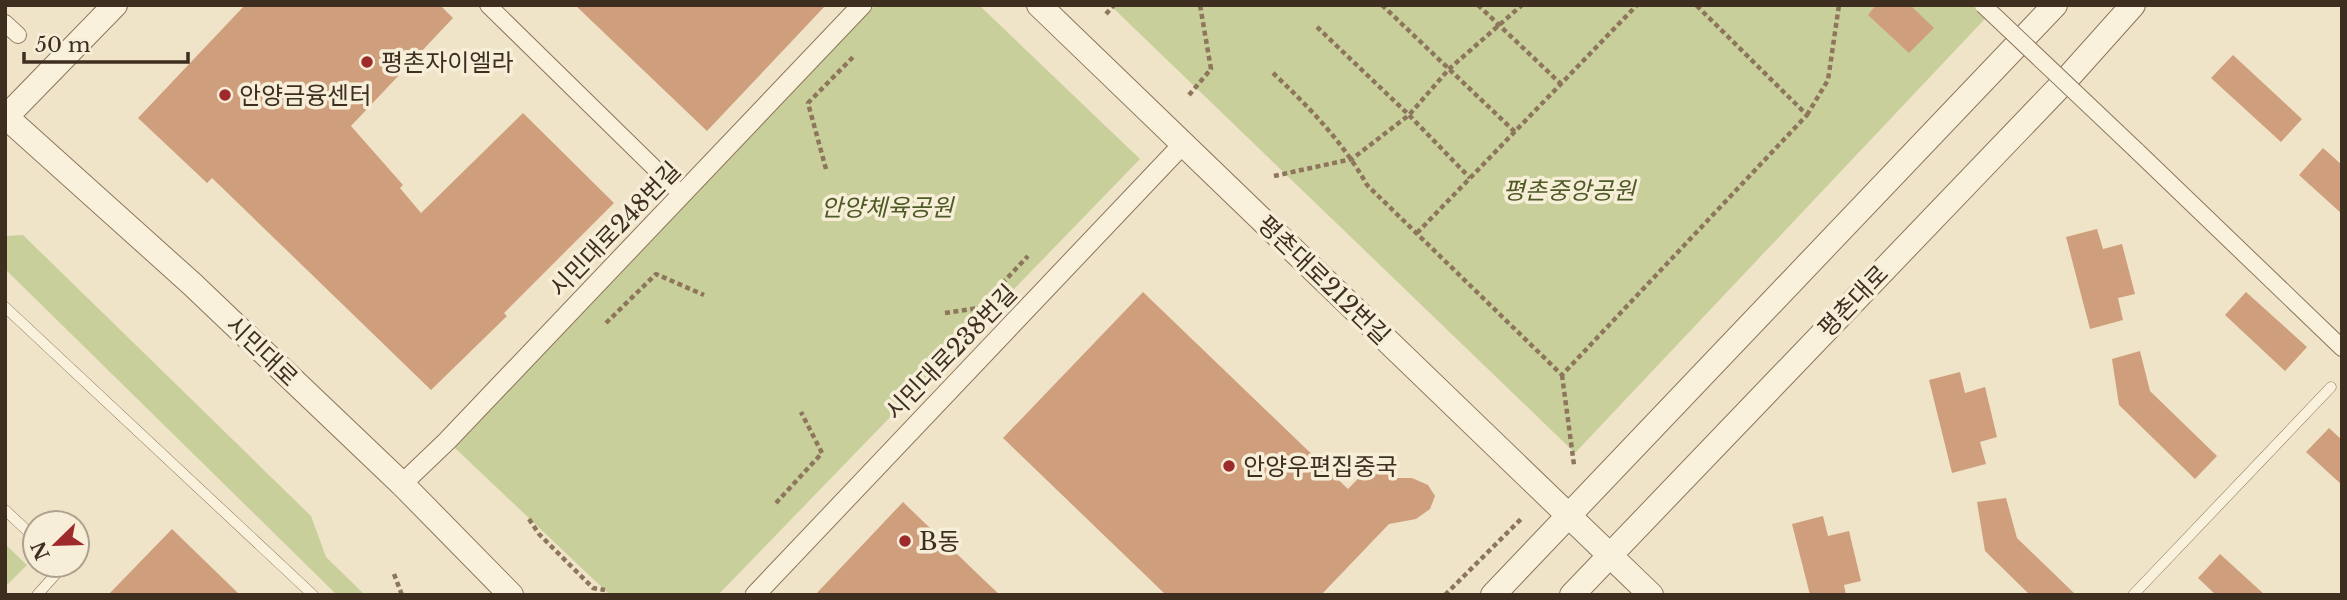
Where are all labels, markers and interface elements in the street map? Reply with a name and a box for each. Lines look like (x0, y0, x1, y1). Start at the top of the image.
scale bar (24, 21, 189, 65)
text: 50 m (35, 32, 91, 58)
place label: 평촌자이엘라 (381, 48, 513, 77)
marker: 평촌자이엘라 (359, 54, 375, 70)
place label: 안양금융센터 (239, 81, 371, 110)
marker: 안양금융센터 (217, 87, 233, 103)
street label: 시민대로248번길 (543, 156, 687, 302)
park label: 평촌중앙공원 (1503, 176, 1637, 205)
park label: 안양체육공원 (821, 193, 955, 222)
street label: 평촌대로212번길 (1252, 210, 1396, 350)
street label: 평촌대로 (1812, 259, 1894, 343)
street label: 시민대로238번길 (879, 278, 1023, 426)
street label: 시민대로 (220, 310, 304, 392)
place label: 안양우편집중국 (1243, 452, 1398, 481)
marker: 안양우편집중국 (1221, 458, 1237, 474)
north arrow (21, 509, 91, 579)
place label: B동 (919, 527, 960, 556)
marker: B동 (897, 533, 913, 549)
text: N (27, 538, 55, 563)

